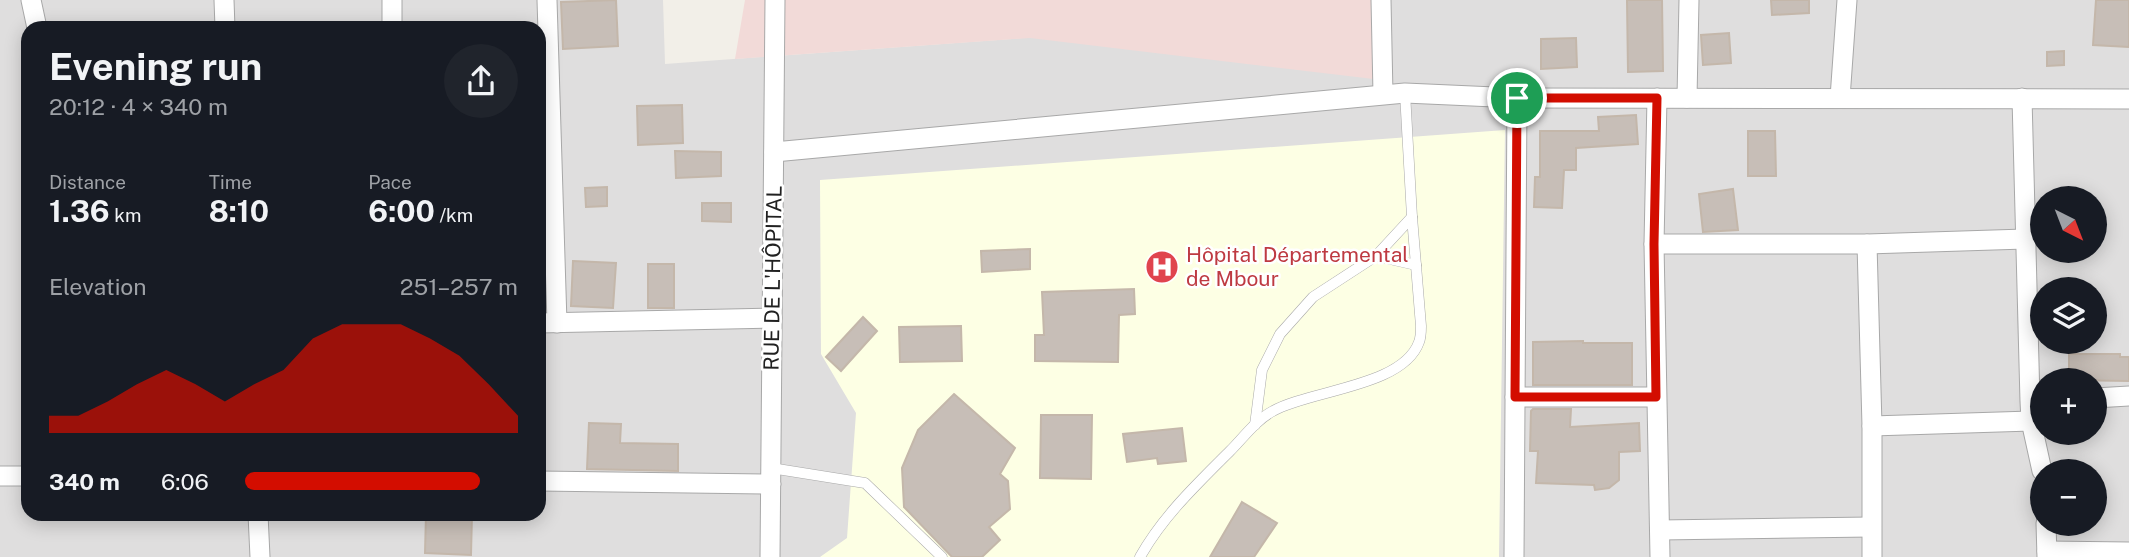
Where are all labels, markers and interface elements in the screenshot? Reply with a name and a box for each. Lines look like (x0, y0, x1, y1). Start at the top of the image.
text: Evening run (49, 44, 262, 89)
button: share (444, 44, 518, 118)
pin (1487, 68, 1547, 128)
icon: arrive (1498, 79, 1536, 117)
text: 20:12 · 4 × 340 m (49, 93, 228, 120)
text: Distance (49, 171, 126, 193)
text: Time (209, 171, 252, 193)
text: Pace (368, 171, 412, 193)
street label: RUE DE L'HÔPITAL (758, 185, 787, 371)
north arrow (2030, 186, 2107, 262)
map controls (2030, 186, 2107, 536)
text: 1.36 (49, 193, 110, 229)
text: 8:10 (209, 193, 269, 229)
text: 6:00 (368, 193, 435, 229)
text: km (110, 204, 141, 226)
text: /km (435, 204, 473, 226)
place label: Hôpital Départemental de Mbour (1186, 242, 1409, 291)
hospital icon: Hôpital Départemental de Mbour (1143, 248, 1181, 286)
text: Elevation (49, 273, 147, 300)
text: 251–257 m (400, 273, 518, 300)
button: layers (2030, 277, 2107, 354)
button: + (2030, 368, 2107, 445)
button: − (2030, 459, 2107, 536)
text: 340 m (49, 468, 120, 495)
text: 6:06 (161, 468, 209, 495)

